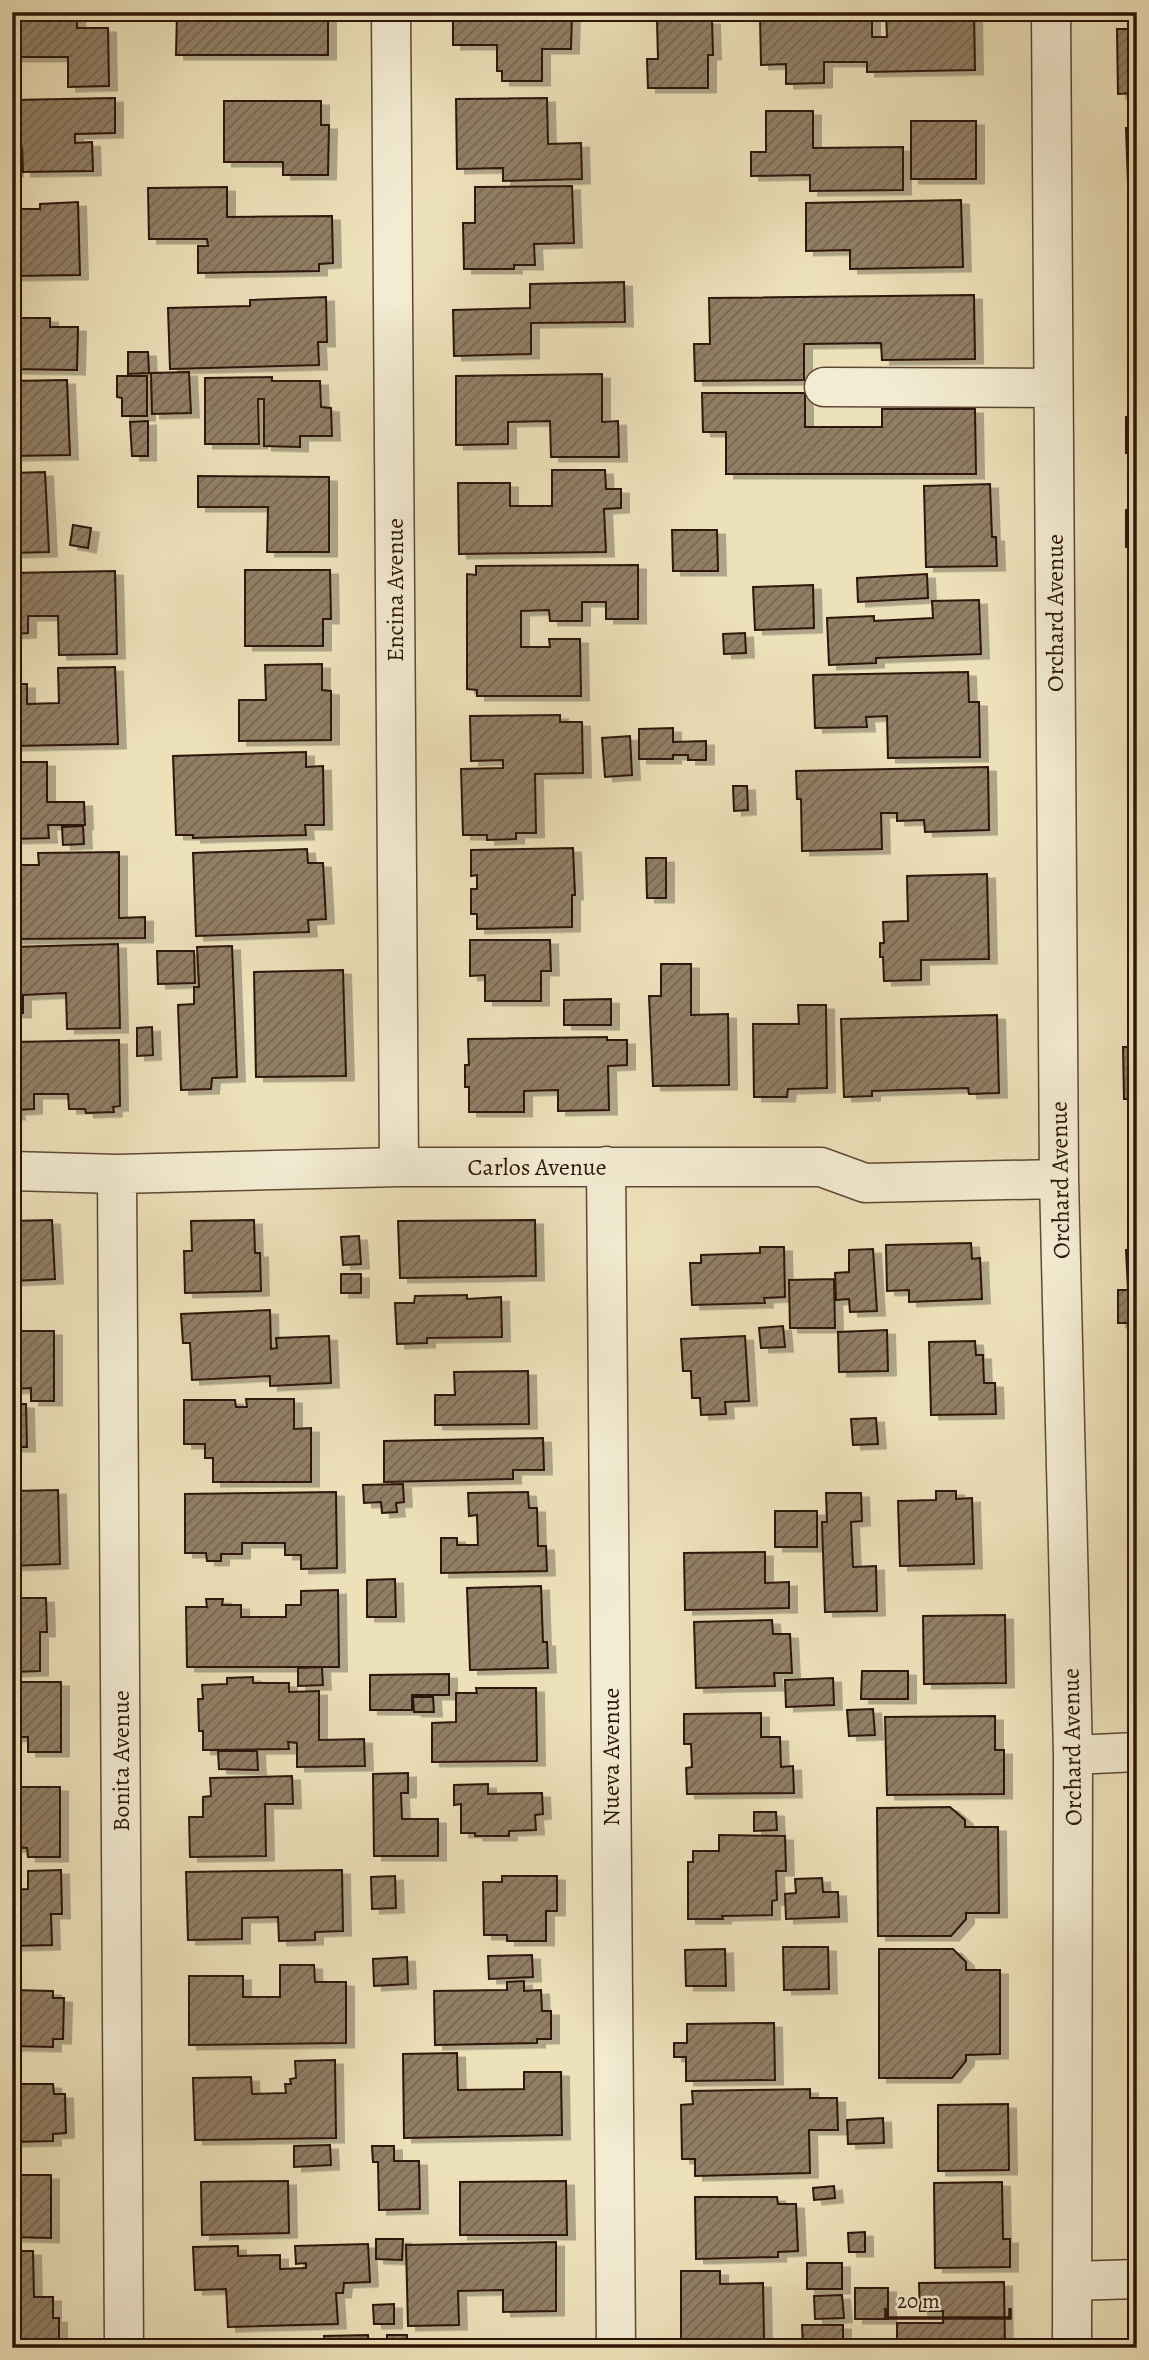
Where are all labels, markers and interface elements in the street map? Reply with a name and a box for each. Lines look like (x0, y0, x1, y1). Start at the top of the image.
street label: Encina Avenue (379, 518, 411, 662)
street label: Orchard Avenue (1039, 534, 1071, 692)
street label: Orchard Avenue (1043, 1101, 1077, 1259)
street label: Carlos Avenue (467, 1151, 607, 1183)
street label: Orchard Avenue (1055, 1668, 1089, 1826)
street label: Nueva Avenue (595, 1688, 627, 1826)
street label: Bonita Avenue (105, 1690, 137, 1832)
scale bar (886, 2276, 1011, 2320)
text: 20 m (897, 2287, 940, 2315)

